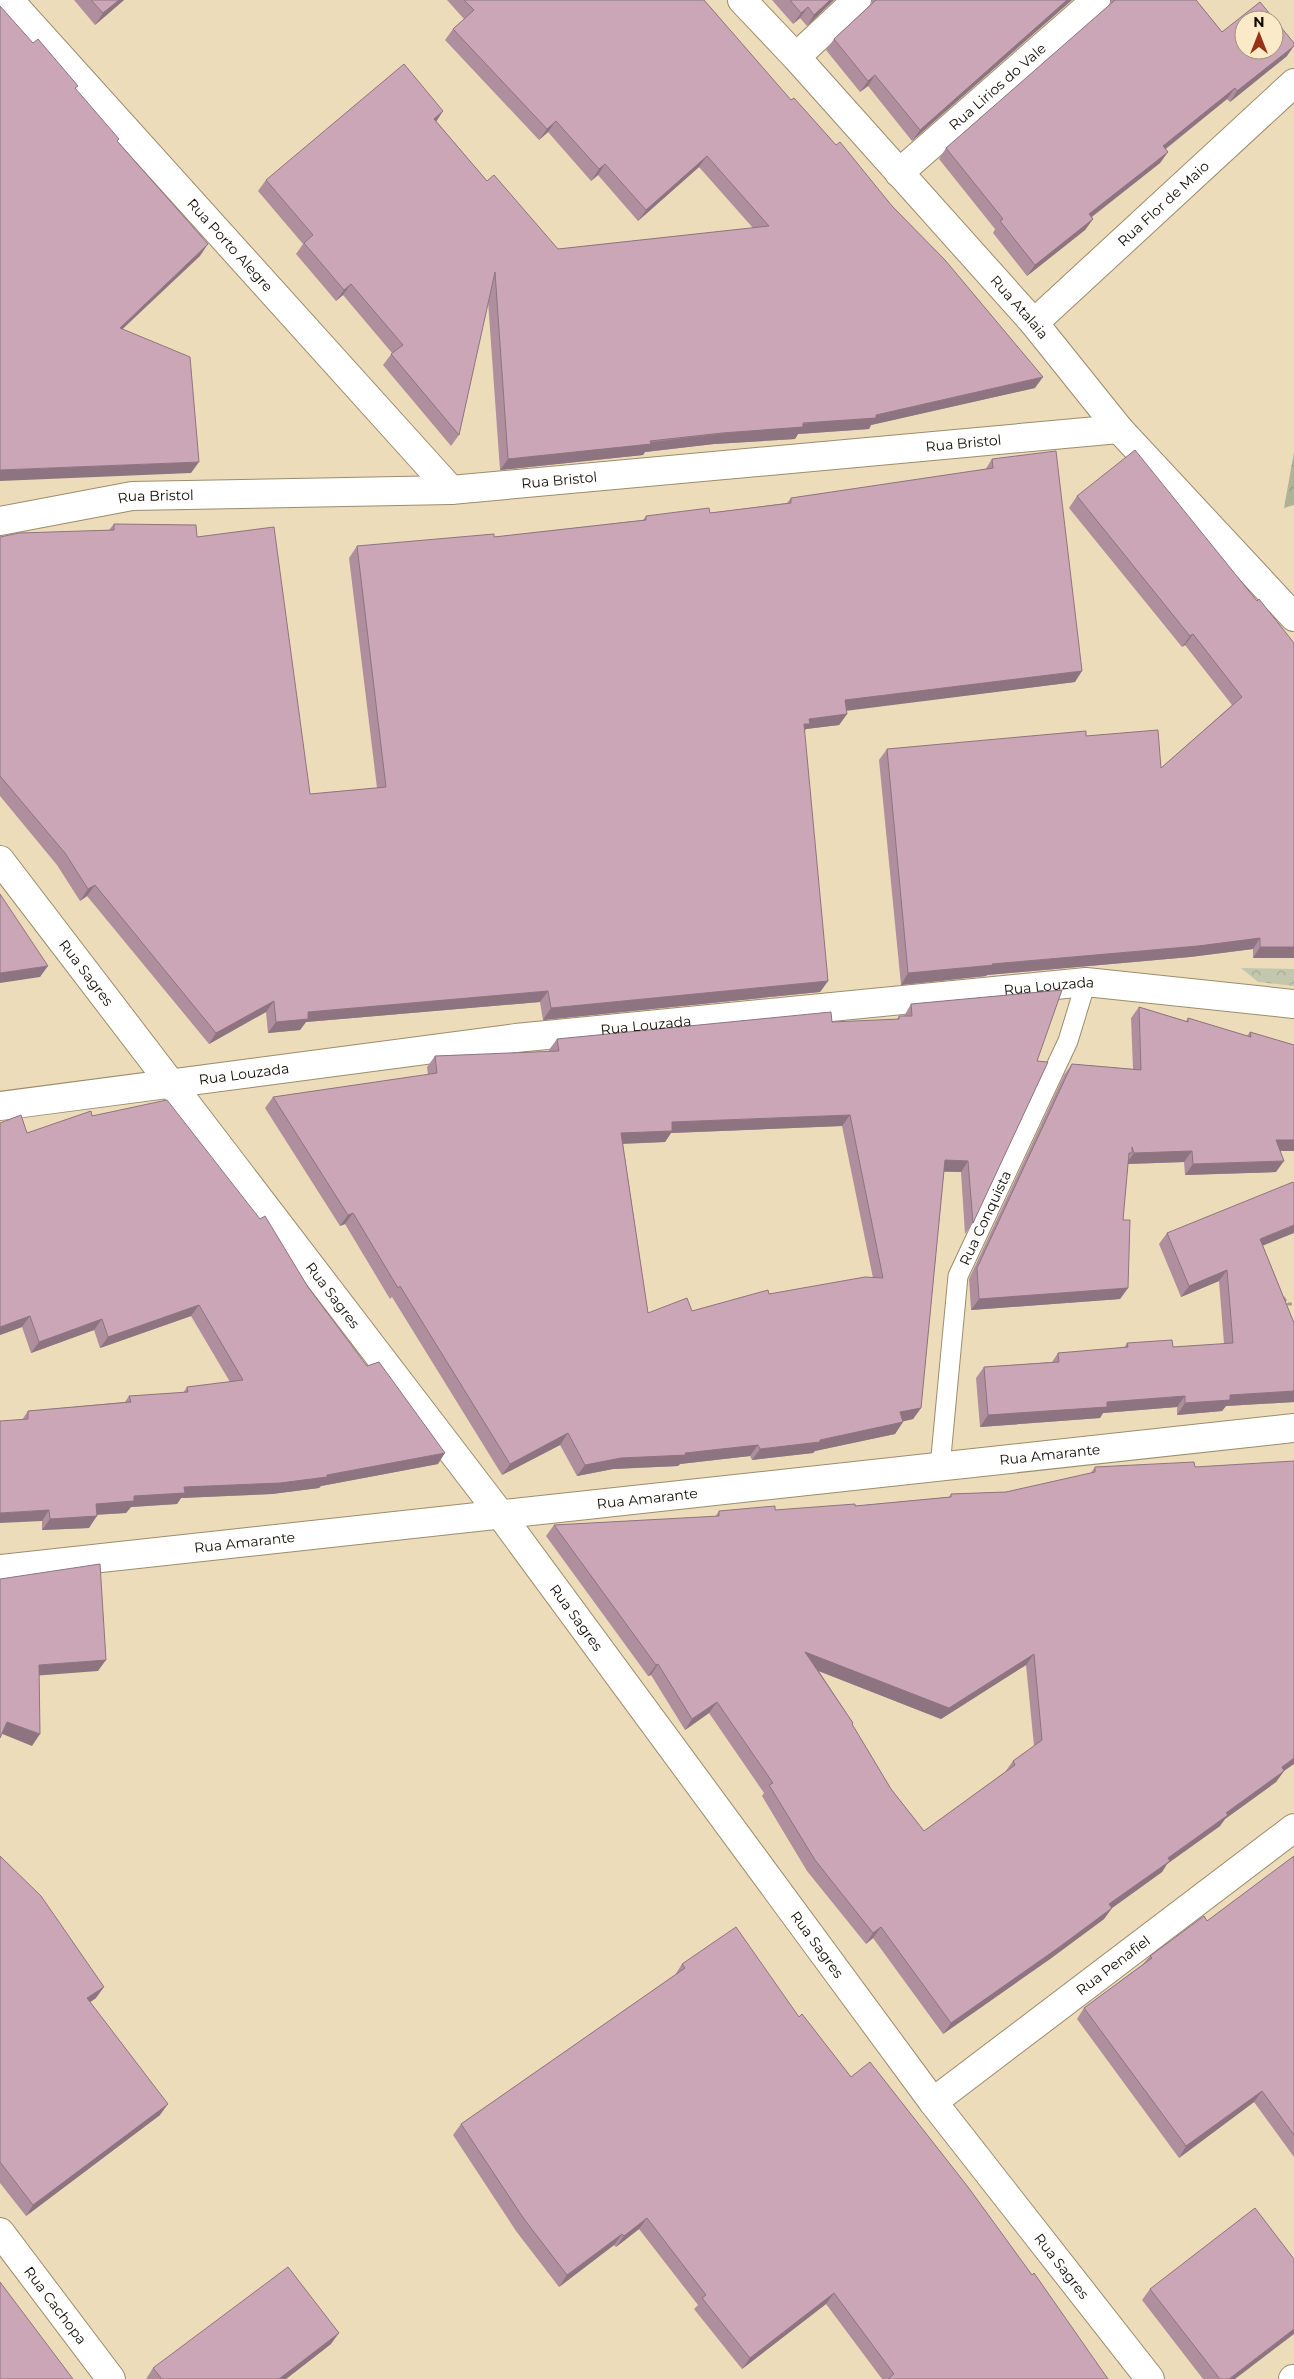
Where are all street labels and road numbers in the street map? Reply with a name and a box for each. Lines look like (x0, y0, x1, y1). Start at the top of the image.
street label: Rua Lirios do Vale (945, 39, 1050, 134)
street label: Rua Flor de Maio (1114, 157, 1213, 250)
street label: Rua Porto Alegre (183, 195, 277, 295)
street label: Rua Atalaia (987, 271, 1052, 343)
street label: Rua Bristol (925, 431, 1002, 456)
street label: Rua Bristol (520, 468, 598, 493)
street label: Rua Bristol (116, 486, 194, 508)
street label: Rua Sagres (55, 936, 117, 1010)
street label: Rua Louzada (1003, 973, 1095, 999)
street label: Rua Louzada (600, 1012, 692, 1039)
street label: Rua Louzada (198, 1059, 290, 1089)
street label: Rua Conquista (955, 1168, 1015, 1268)
street label: Rua Sagres (302, 1259, 364, 1332)
street label: Rua Amarante (998, 1440, 1101, 1469)
street label: Rua Amarante (596, 1484, 699, 1513)
street label: Rua Amarante (193, 1528, 296, 1557)
street label: Rua Sagres (546, 1581, 607, 1655)
street label: Rua Sagres (787, 1908, 848, 1982)
street label: Rua Penafiel (1072, 1931, 1154, 1999)
street label: Rua Sagres (1030, 2230, 1093, 2303)
street label: Rua Cachopa (20, 2263, 91, 2348)

